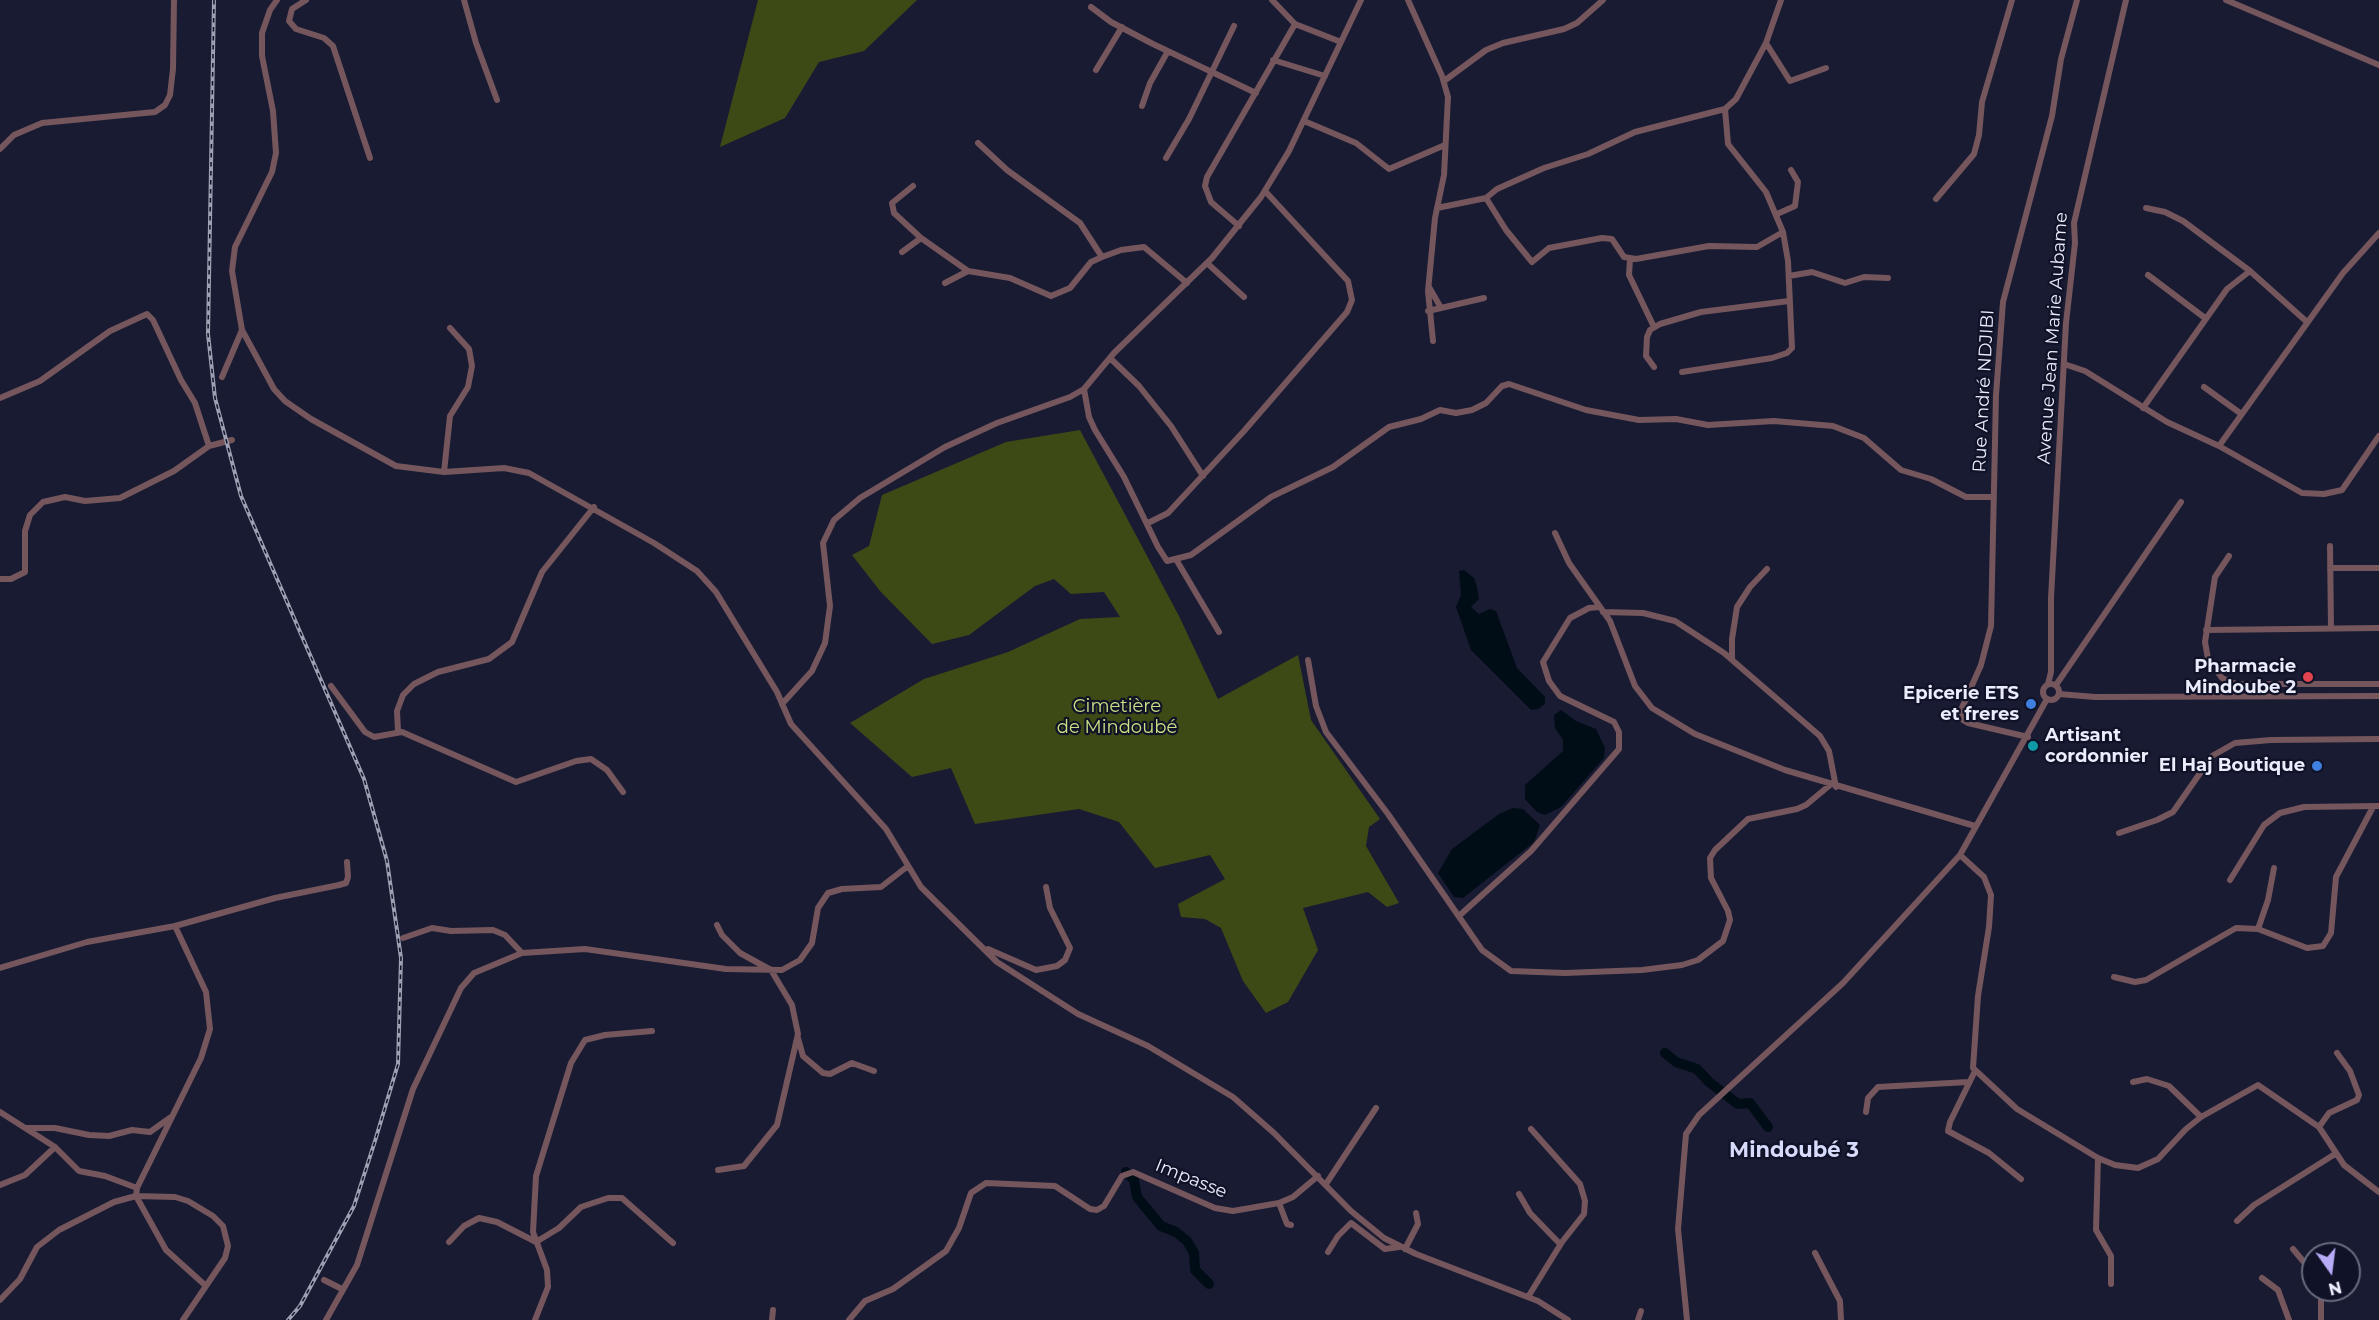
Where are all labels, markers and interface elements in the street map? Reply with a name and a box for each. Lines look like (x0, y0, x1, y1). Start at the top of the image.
street label: Avenue Jean Marie Aubame (2033, 211, 2073, 465)
street label: Rue André NDJIBI (1969, 309, 1999, 473)
place label: Pharmacie Mindoube 2 (2185, 656, 2296, 698)
marker: Pharmacie Mindoube 2 (2301, 670, 2315, 684)
place label: Epicerie ETS et freres (1903, 683, 2019, 726)
park label: Cimetière de Mindoubé (1057, 696, 1177, 738)
marker: Epicerie ETS et freres (2024, 697, 2038, 711)
place label: Artisant cordonnier (2045, 725, 2149, 768)
marker: Artisant cordonnier (2026, 739, 2040, 753)
place label: El Haj Boutique (2159, 755, 2305, 777)
marker: El Haj Boutique (2310, 759, 2324, 773)
district label: Mindoubé 3 (1729, 1138, 1859, 1164)
street label: Impasse (1152, 1155, 1230, 1203)
north arrow (2301, 1242, 2361, 1302)
text: N (2326, 1277, 2344, 1299)

